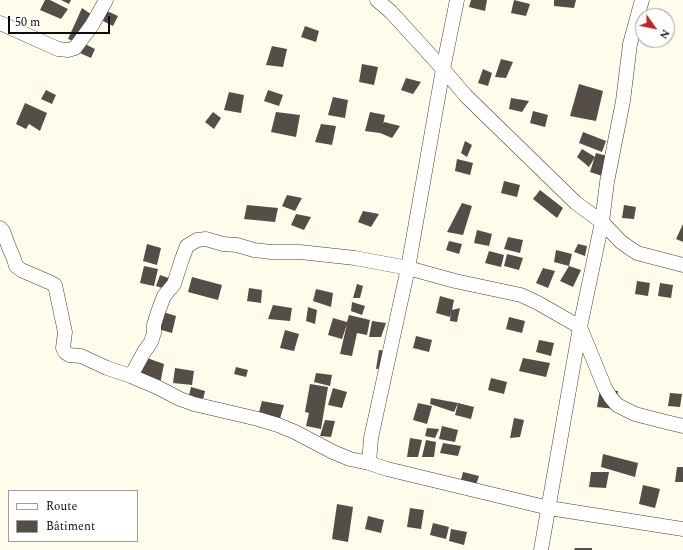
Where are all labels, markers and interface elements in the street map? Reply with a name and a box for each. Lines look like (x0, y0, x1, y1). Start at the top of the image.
scale bar (10, 8, 112, 34)
north arrow (635, 8, 675, 48)
text: 50 m (15, 13, 40, 32)
text: N (655, 26, 674, 43)
legend (8, 490, 138, 542)
text: Route (46, 497, 77, 516)
text: Bâtiment (46, 517, 95, 536)

